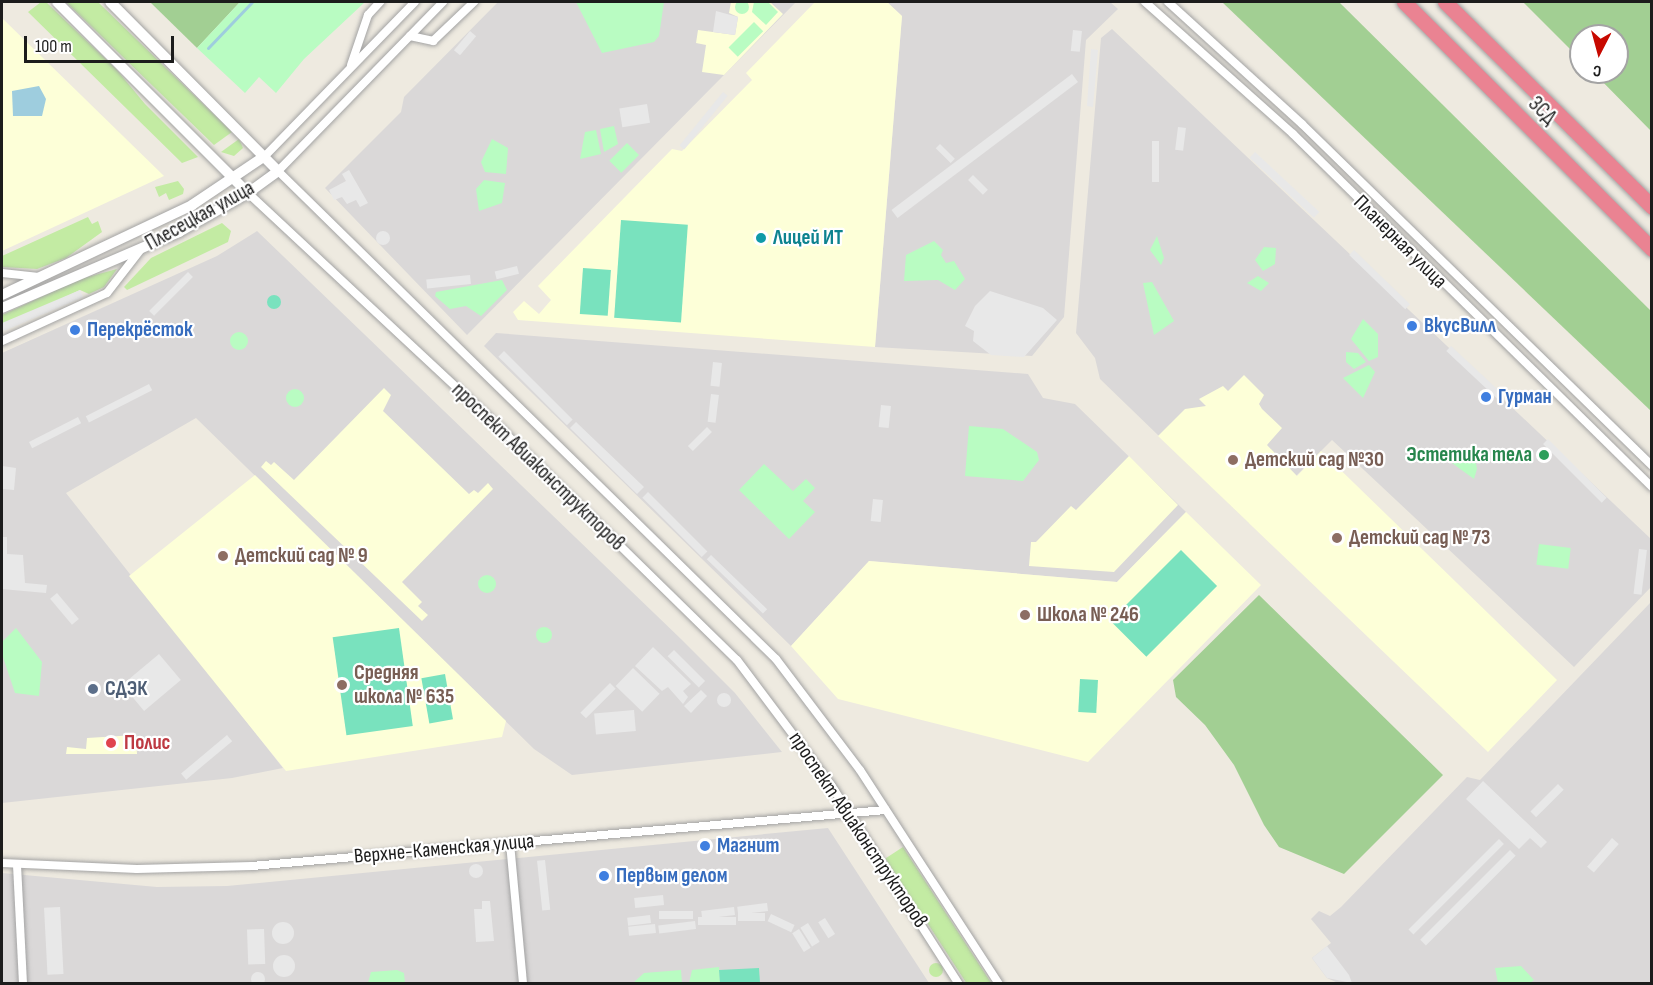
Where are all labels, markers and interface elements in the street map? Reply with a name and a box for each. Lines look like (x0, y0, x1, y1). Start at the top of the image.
scale bar (27, 24, 177, 62)
north arrow (1569, 24, 1629, 84)
text: 100 m (35, 36, 72, 57)
text: С (1592, 61, 1602, 80)
street label: ЗСД (1523, 92, 1561, 130)
street label: Плесецкая улица (141, 176, 259, 256)
street label: Планерная улица (1348, 190, 1452, 294)
place label: Лицей ИТ (773, 225, 843, 251)
marker: Лицей ИТ (754, 231, 768, 245)
place label: ВкусВилл (1424, 313, 1496, 339)
place label: Перекрёсток (87, 317, 193, 343)
marker: ВкусВилл (1405, 319, 1419, 333)
marker: Перекрёсток (68, 323, 82, 337)
street label: проспект Авиаконструкторов (446, 378, 630, 556)
place label: Гурман (1498, 384, 1552, 410)
marker: Гурман (1479, 390, 1493, 404)
place label: Эстетика тела (1406, 442, 1532, 468)
place label: Детский сад №30 (1245, 447, 1384, 473)
marker: Эстетика тела (1537, 448, 1551, 462)
marker: Детский сад №30 (1226, 453, 1240, 467)
place label: Детский сад № 73 (1349, 525, 1490, 551)
marker: Детский сад № 73 (1330, 531, 1344, 545)
place label: Детский сад № 9 (235, 543, 368, 569)
marker: Детский сад № 9 (216, 549, 230, 563)
place label: Школа № 246 (1037, 602, 1139, 628)
marker: Школа № 246 (1018, 608, 1032, 622)
place label: Средняя школа № 635 (354, 660, 454, 710)
place label: СДЭК (105, 676, 147, 702)
marker: Средняя школа № 635 (335, 678, 349, 692)
marker: СДЭК (86, 682, 100, 696)
street label: проспект Авиаконструкторов (783, 727, 933, 933)
place label: Полис (124, 730, 170, 756)
marker: Полис (102, 734, 120, 752)
street label: Верхне-Каменская улица (353, 829, 535, 869)
place label: Магнит (717, 833, 779, 859)
marker: Магнит (698, 839, 712, 853)
place label: Первым делом (616, 863, 728, 889)
marker: Первым делом (597, 869, 611, 883)

